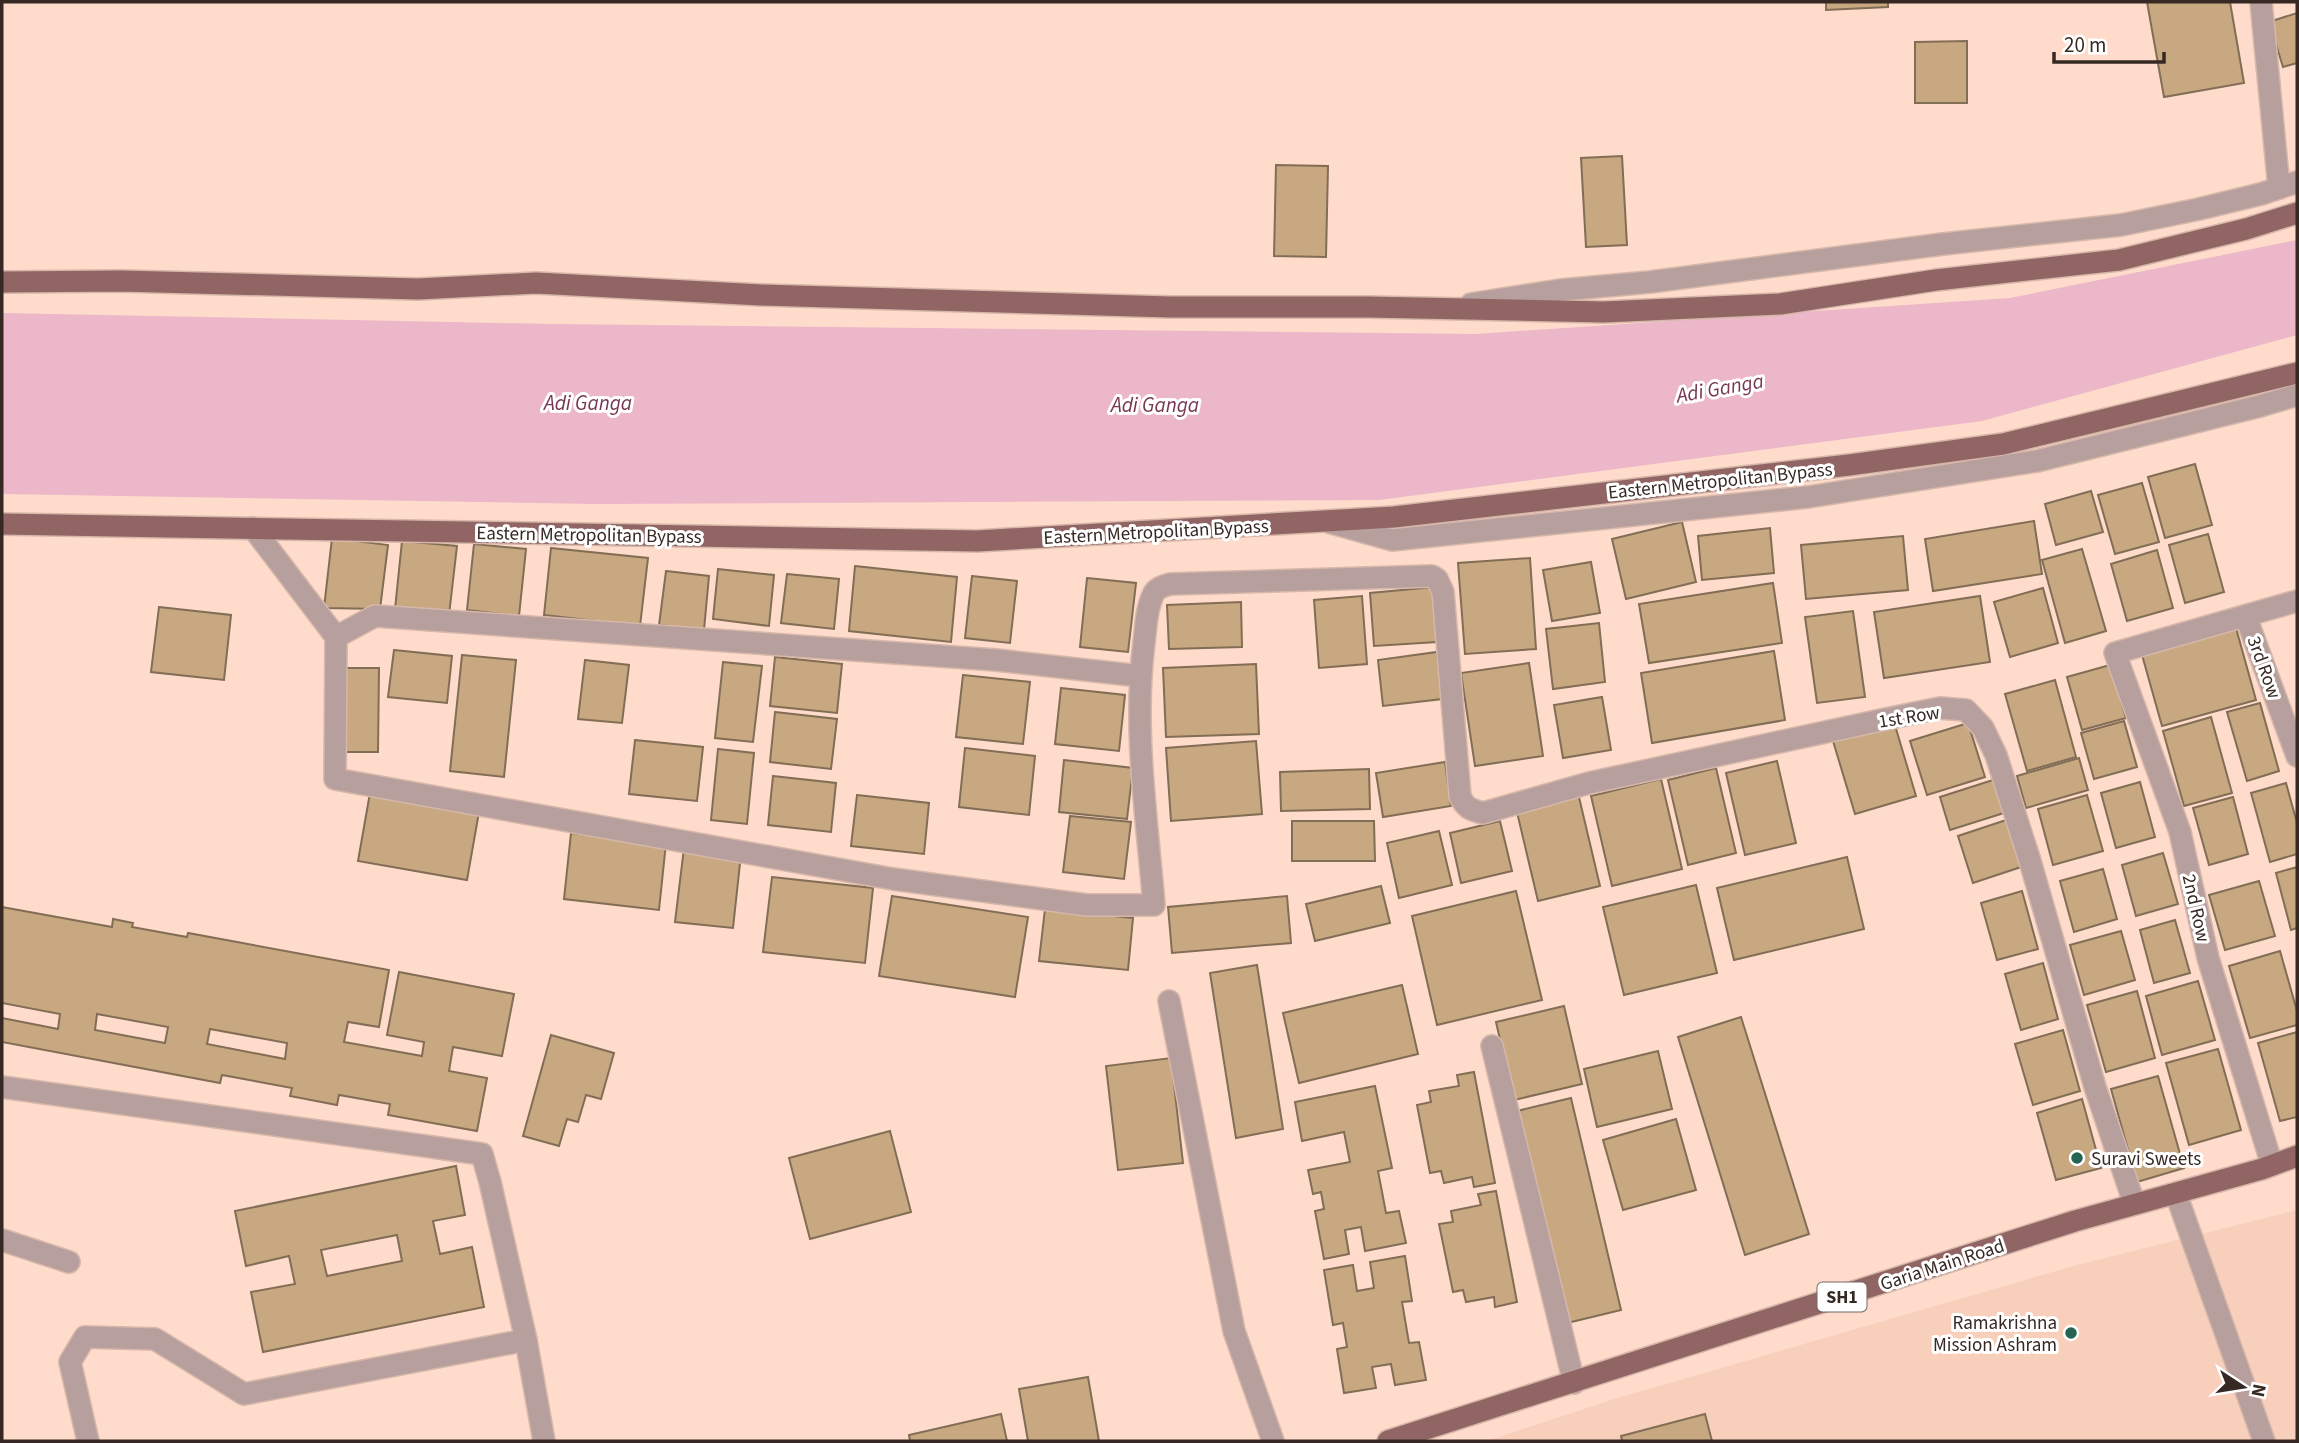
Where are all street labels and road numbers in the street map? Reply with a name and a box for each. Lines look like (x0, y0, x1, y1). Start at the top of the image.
street label: Eastern Metropolitan Bypass (1607, 456, 1834, 507)
street label: Eastern Metropolitan Bypass (1043, 513, 1269, 552)
street label: Eastern Metropolitan Bypass (476, 520, 702, 551)
street label: 3rd Row (2240, 632, 2287, 703)
street label: 1st Row (1877, 699, 1942, 736)
street label: 2nd Row (2175, 872, 2216, 945)
street label: Garia Main Road (1877, 1233, 2008, 1298)
road number: SH1 (1818, 1282, 1867, 1312)

